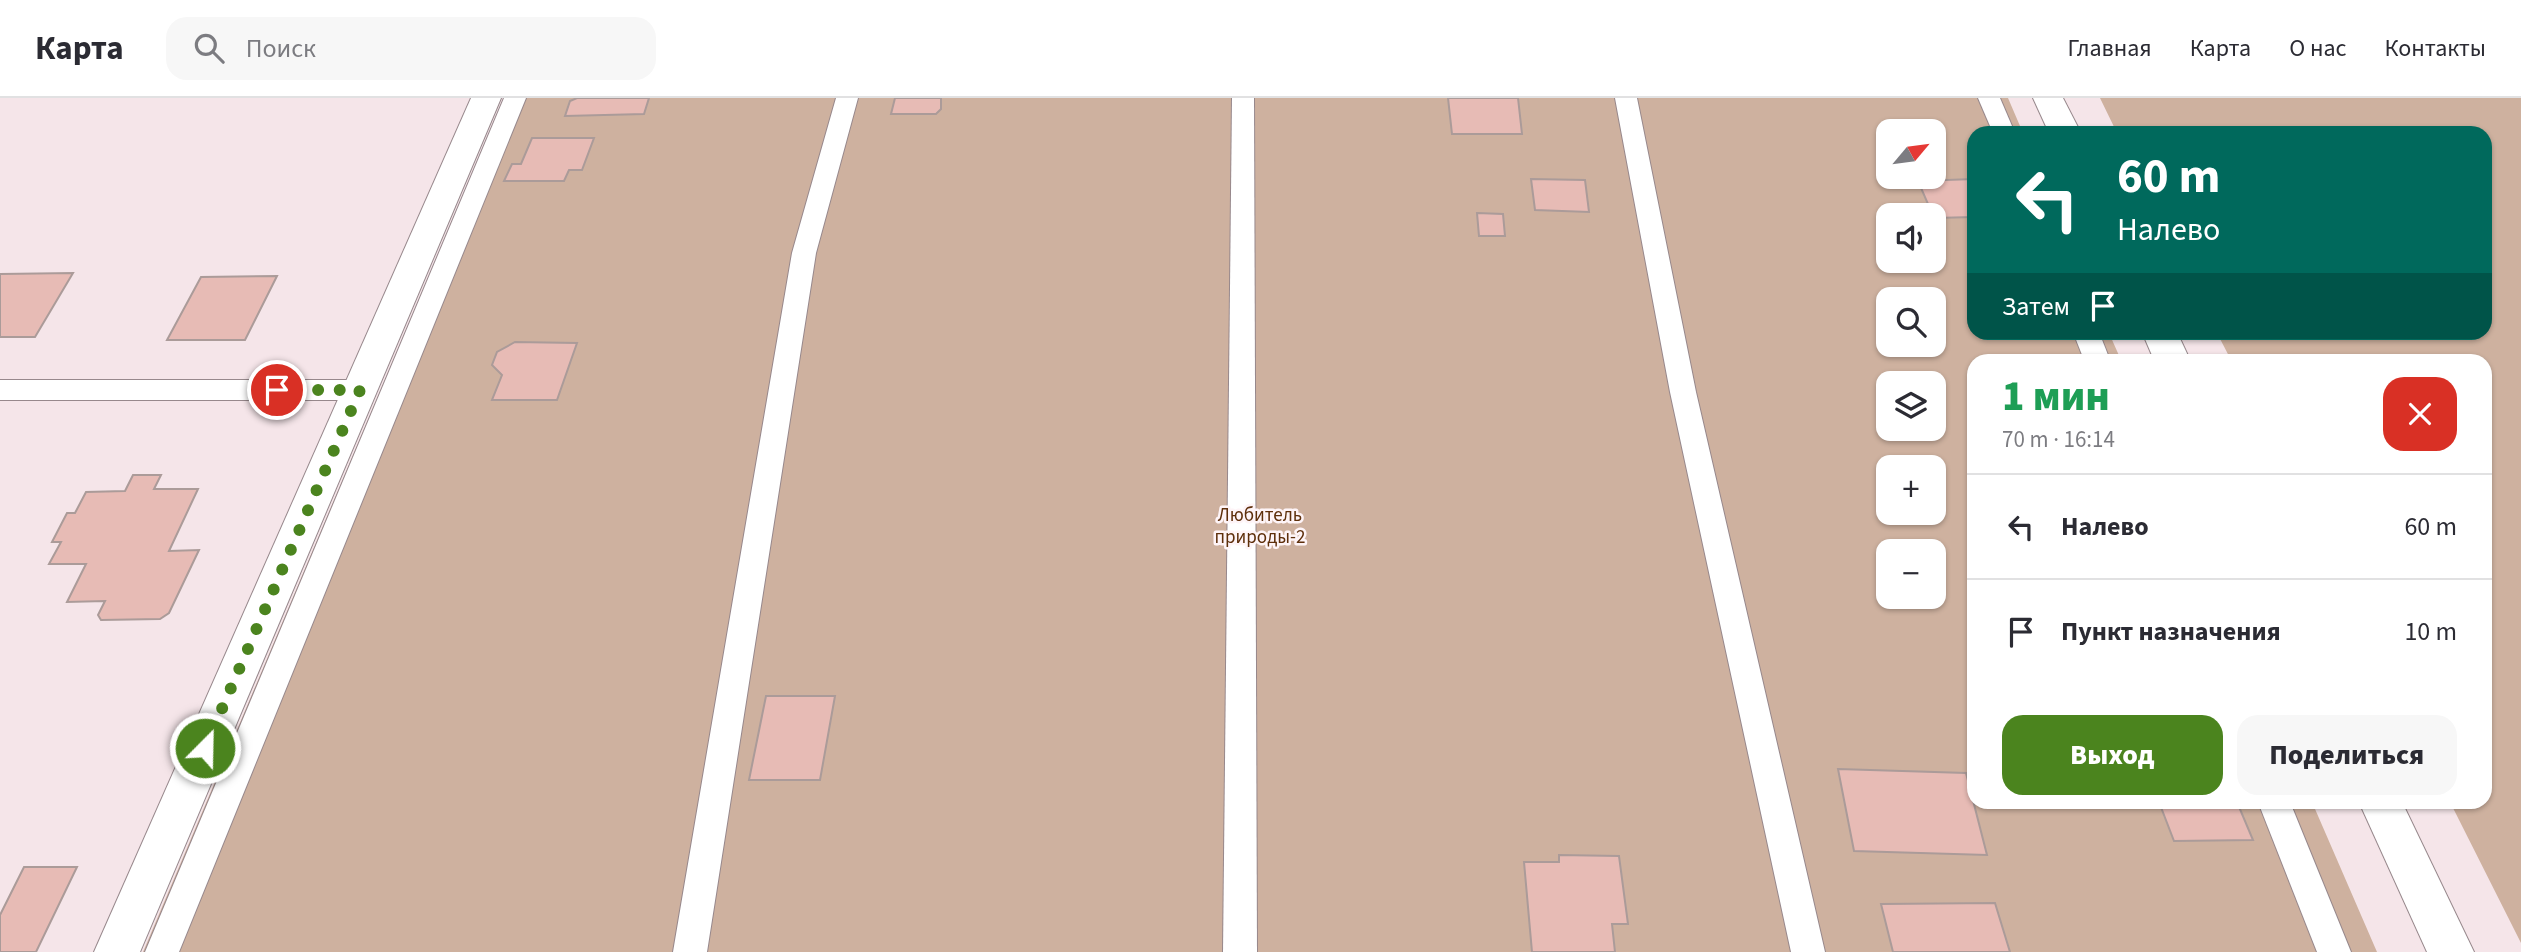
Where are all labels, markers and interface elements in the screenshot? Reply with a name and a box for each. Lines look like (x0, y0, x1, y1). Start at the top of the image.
search box (166, 17, 656, 80)
text: Карта (35, 25, 124, 72)
icon: search (190, 29, 228, 67)
text: Поиск (246, 30, 316, 67)
text: Главная (2067, 31, 2152, 66)
text: Карта (2190, 31, 2251, 66)
text: О нас (2289, 31, 2346, 66)
text: Контакты (2384, 31, 2486, 66)
north arrow (1876, 119, 1946, 189)
map controls (1876, 119, 1946, 609)
text: 60 m (2117, 142, 2221, 212)
icon: left (2002, 154, 2093, 245)
button: sound (1876, 203, 1946, 273)
text: Налево (2117, 207, 2220, 253)
button: search (1876, 287, 1946, 357)
icon: arrive (2084, 287, 2122, 325)
text: Затем (2002, 288, 2070, 325)
pin (247, 360, 307, 420)
text: 1 мин (2002, 367, 2110, 427)
icon: arrive (258, 371, 296, 409)
button: layers (1876, 371, 1946, 441)
button: close (2383, 377, 2457, 451)
text: 70 m · 16:14 (2002, 423, 2115, 456)
button: + (1876, 455, 1946, 525)
park label: Любитель природы-2 (1215, 502, 1305, 551)
icon: left (2002, 508, 2040, 546)
text: Налево (2061, 508, 2149, 545)
text: 60 m (2404, 508, 2457, 545)
button: − (1876, 539, 1946, 609)
icon: arrive (2002, 613, 2040, 651)
text: Пункт назначения (2061, 613, 2281, 650)
text: 10 m (2404, 613, 2457, 650)
position arrow (168, 711, 242, 785)
button: Выход (2002, 715, 2223, 795)
button: Поделиться (2237, 715, 2457, 795)

